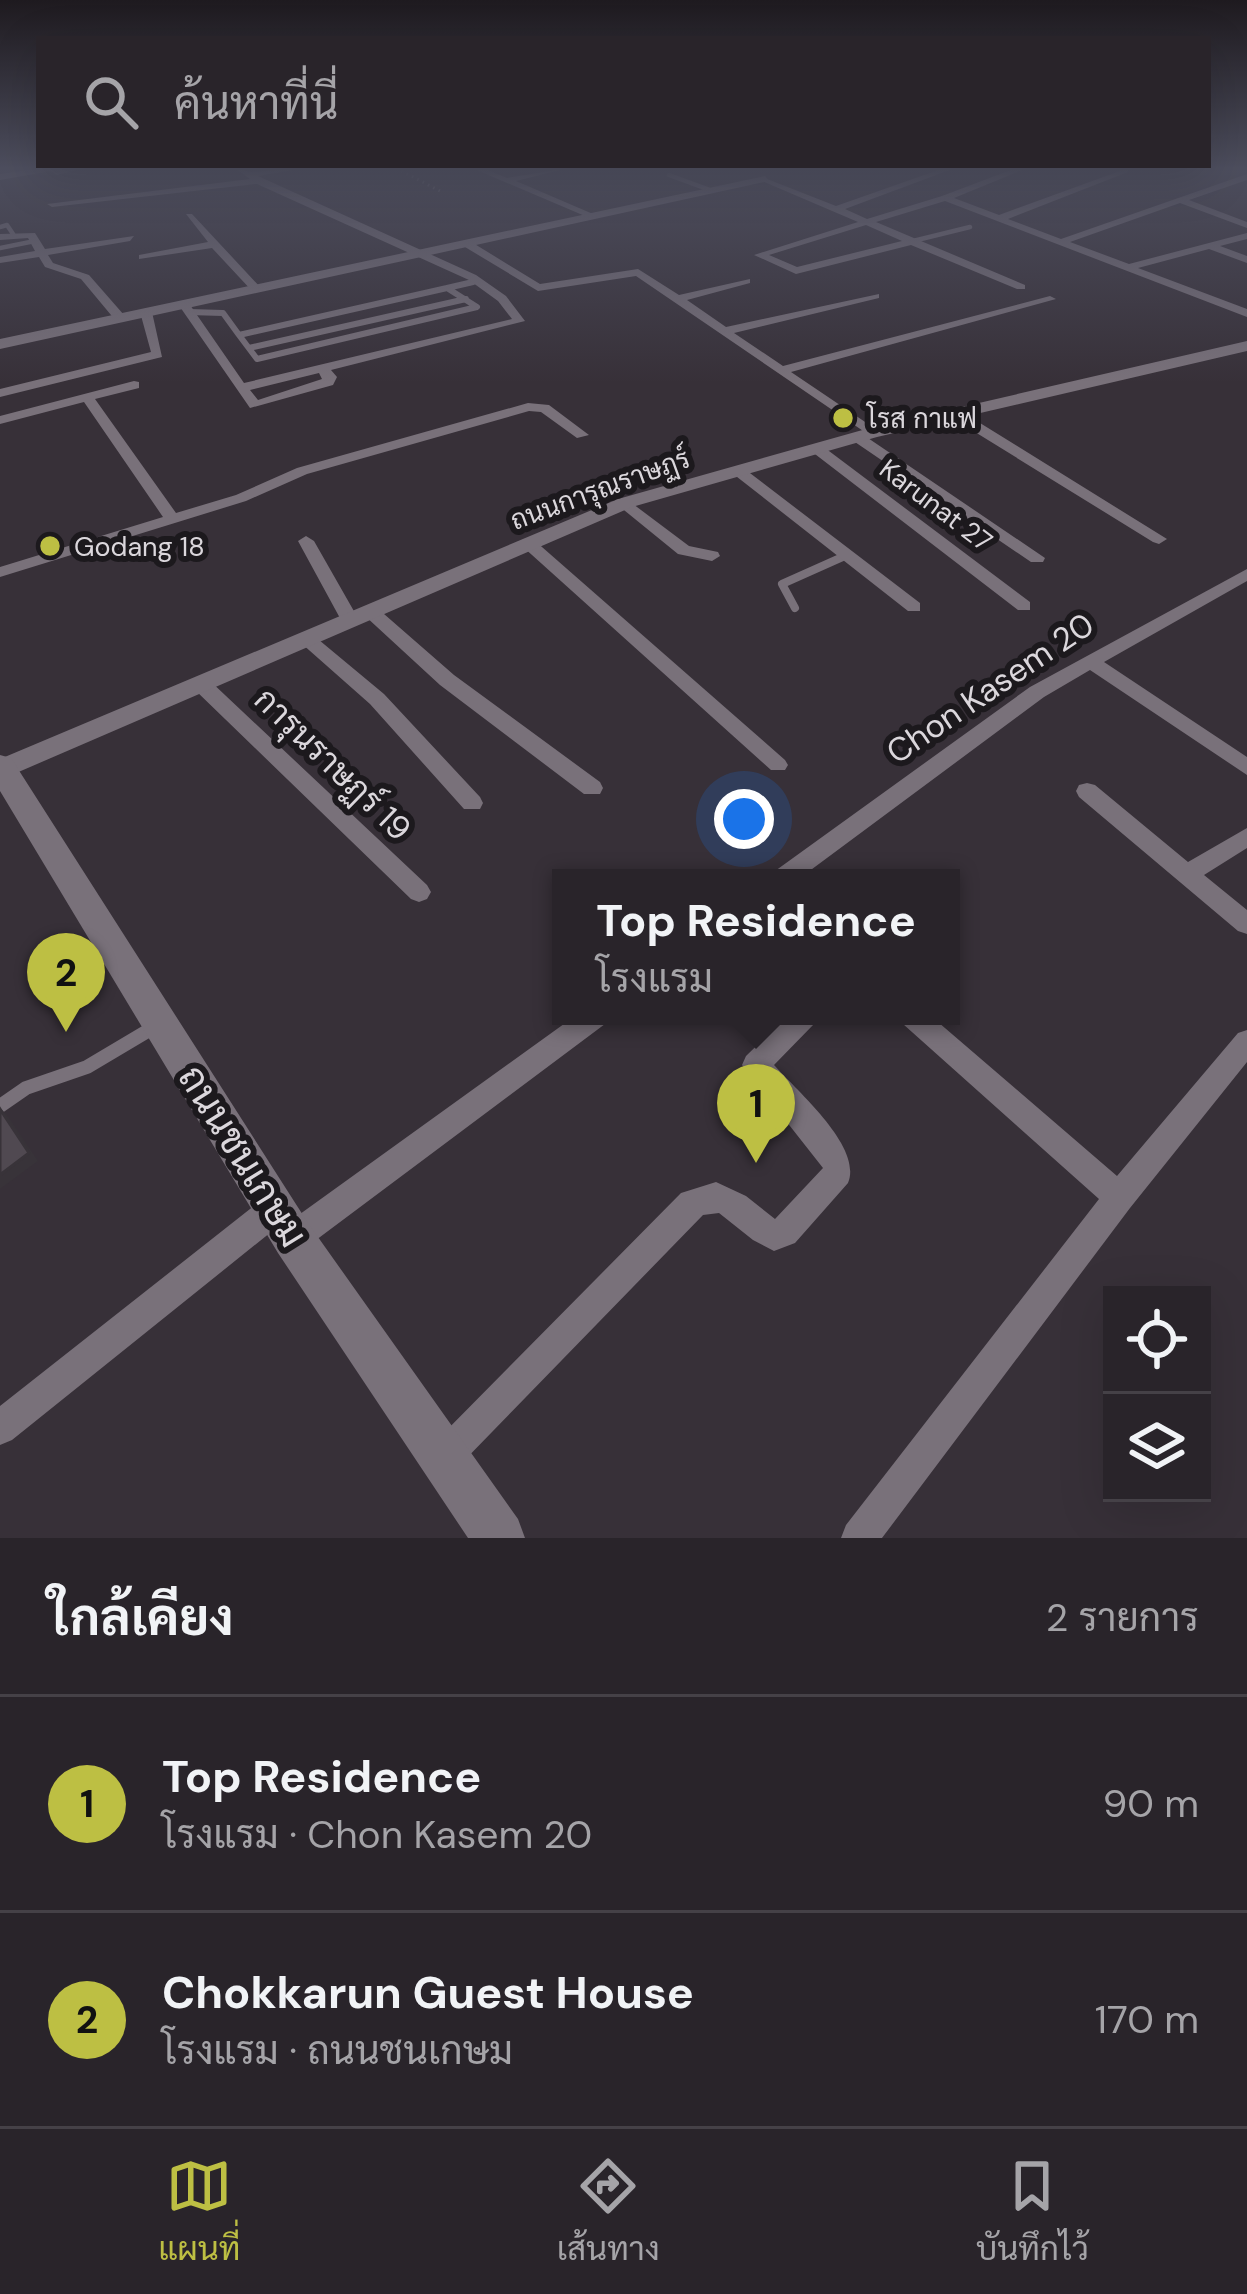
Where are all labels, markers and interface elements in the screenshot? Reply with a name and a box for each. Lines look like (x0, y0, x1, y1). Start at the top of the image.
search box (36, 36, 1211, 168)
icon: search (78, 69, 144, 135)
text: ค้นหาที่นี่ (174, 74, 338, 133)
place label: โรส กาแฟ (865, 401, 977, 436)
marker: โรส กาแฟ (830, 405, 856, 431)
street label: ถนนการุณราษฏร์ (506, 440, 695, 540)
street label: Karunat 27 (873, 451, 999, 559)
place label: Godang 18 (74, 529, 205, 564)
marker: Godang 18 (37, 533, 63, 559)
street label: Chon Kasem 20 (878, 603, 1102, 773)
street label: การุนราษฏร์ 19 (245, 678, 421, 850)
your location (714, 789, 774, 849)
popup (552, 869, 960, 1025)
text: Top Residence (596, 891, 916, 950)
pin: 2 (27, 933, 105, 1032)
text: โรงแรม (596, 953, 713, 1004)
street label: ถนนชนเกษม (167, 1055, 319, 1257)
pin: 1 (717, 1064, 795, 1163)
map controls (1103, 1286, 1211, 1502)
button: locate (1103, 1286, 1211, 1394)
button: layers (1103, 1394, 1211, 1502)
text: ใกล้เคียง (48, 1584, 234, 1651)
text: 2 รายการ (1046, 1592, 1199, 1643)
text: Top Residence (162, 1747, 481, 1806)
text: 1 (80, 1778, 94, 1829)
text: 90 m (1103, 1778, 1199, 1829)
text: โรงแรม · Chon Kasem 20 (162, 1809, 592, 1860)
text: Chokkarun Guest House (162, 1963, 694, 2022)
text: 2 (76, 1994, 98, 2045)
text: 170 m (1095, 1994, 1199, 2045)
text: โรงแรม · ถนนชนเกษม (162, 2025, 513, 2076)
tab: แผนที่ (158, 2153, 240, 2270)
tab: เส้นทาง (557, 2153, 660, 2270)
tab: บันทึกไว้ (976, 2153, 1089, 2270)

